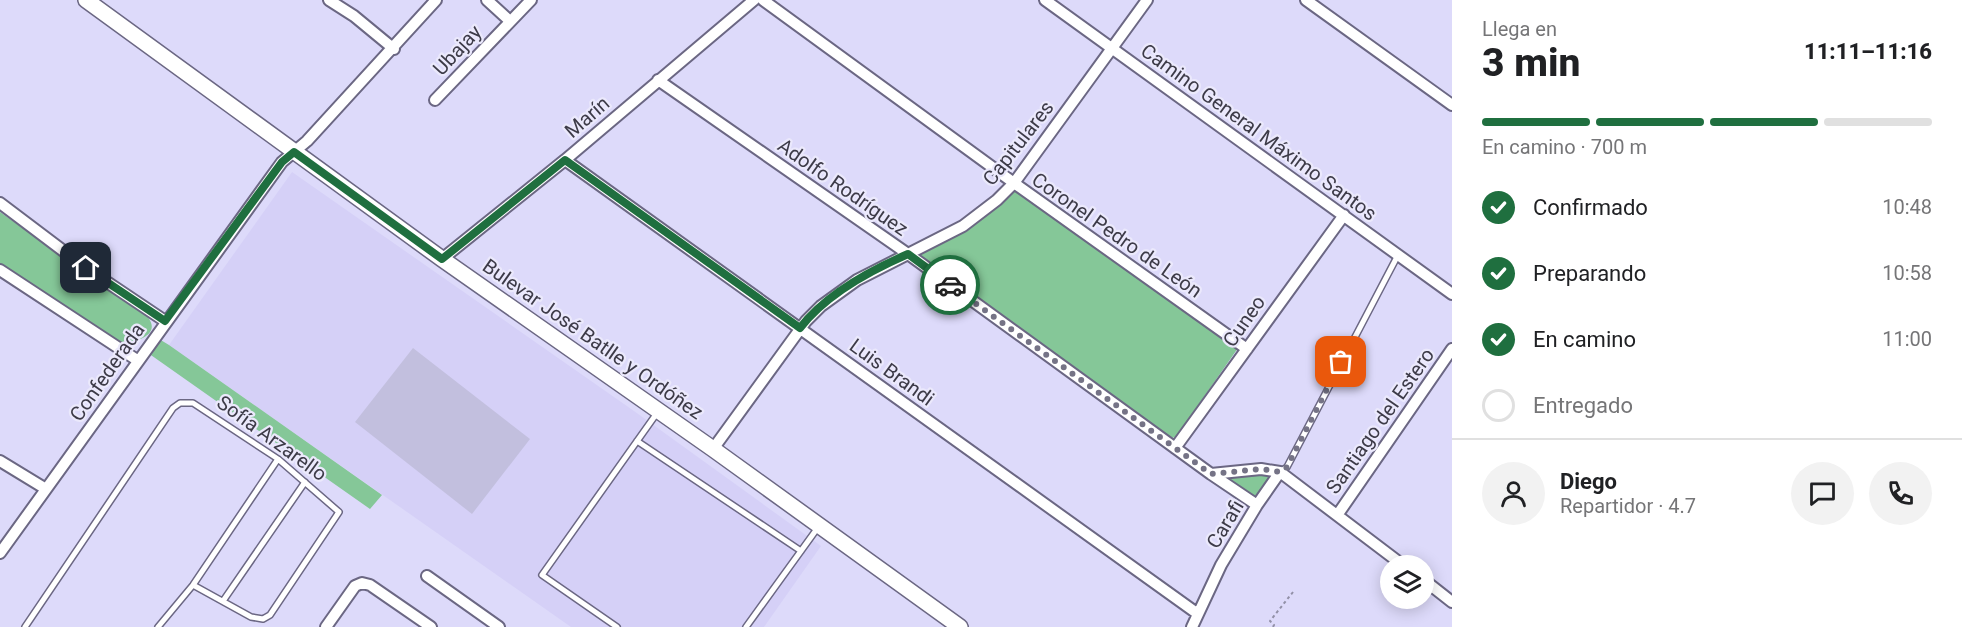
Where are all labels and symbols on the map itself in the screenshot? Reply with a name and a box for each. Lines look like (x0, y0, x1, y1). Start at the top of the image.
street label: Ubajay (428, 19, 487, 80)
street label: Camino General Máximo Santos (1136, 38, 1382, 226)
street label: Marín (560, 91, 614, 143)
street label: Capitulares (978, 96, 1058, 190)
street label: Adolfo Rodríguez (773, 133, 913, 241)
street label: Coronel Pedro de León (1027, 167, 1207, 303)
pin (60, 242, 111, 293)
street label: Bulevar José Batlle y Ordóñez (478, 254, 708, 424)
courier (920, 255, 980, 315)
street label: Cuneo (1218, 291, 1270, 351)
street label: Confederada (64, 318, 150, 426)
street label: Luis Brandi (845, 333, 939, 411)
pin (1315, 336, 1366, 387)
street label: Santiago del Estero (1321, 344, 1439, 498)
street label: Sofía Arzarello (212, 390, 332, 486)
street label: Carafi (1201, 495, 1249, 553)

